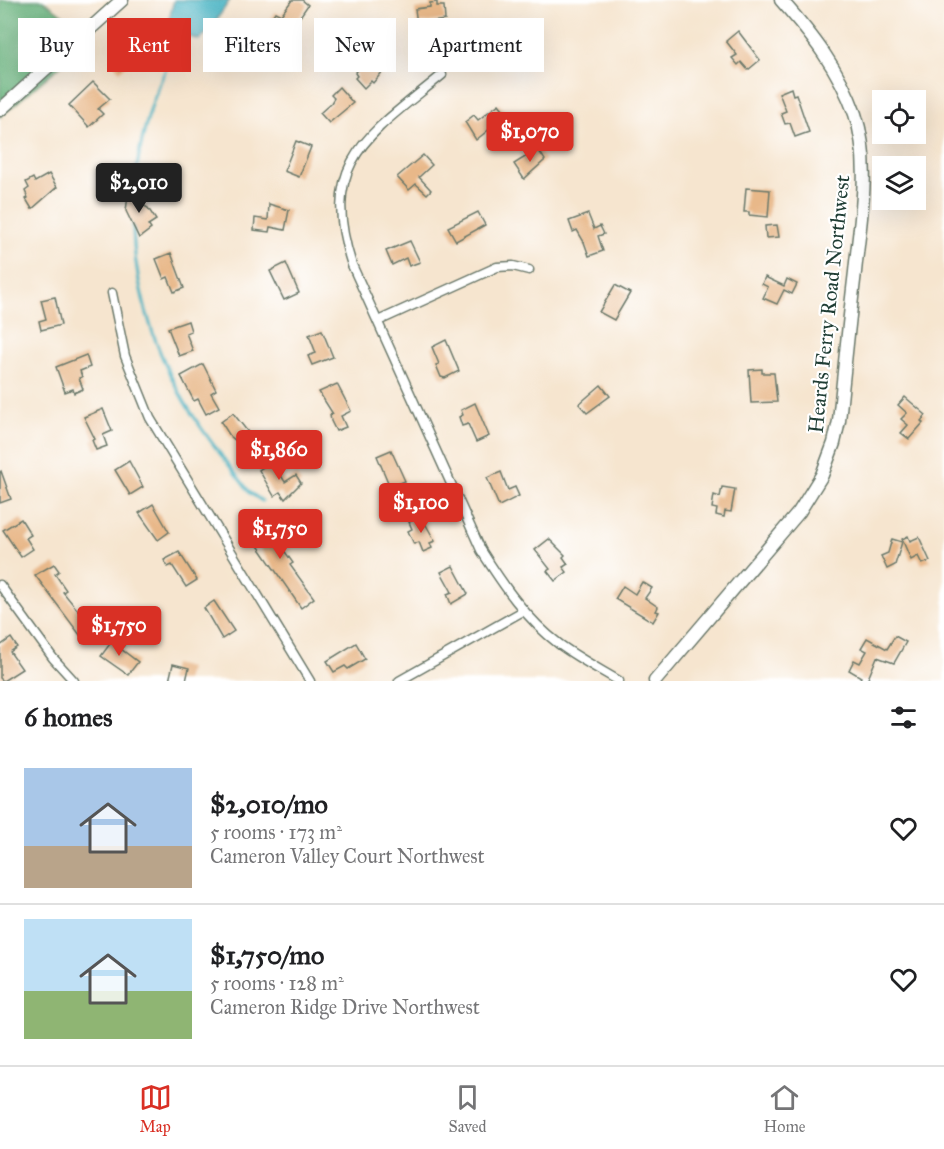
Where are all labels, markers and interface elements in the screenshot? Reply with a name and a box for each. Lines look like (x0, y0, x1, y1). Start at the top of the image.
chip: Buy (18, 18, 95, 72)
chip: Rent (107, 18, 191, 72)
chip: Filters (203, 18, 302, 72)
chip: New (314, 18, 396, 72)
chip: Apartment (408, 18, 544, 72)
map controls (872, 90, 926, 210)
button: locate (872, 90, 926, 144)
pin: $1,070 (481, 112, 579, 163)
text: $1,070 (500, 119, 560, 143)
button: layers (872, 156, 926, 210)
pin: $2,010 (90, 163, 188, 214)
text: $2,010 (110, 170, 168, 194)
street label: Heards Ferry Road Northwest (802, 173, 856, 435)
pin: $1,860 (230, 430, 328, 481)
text: $1,860 (250, 437, 308, 461)
pin: $1,100 (372, 483, 470, 534)
text: $1,100 (393, 490, 449, 514)
pin: $1,750 (231, 509, 329, 560)
text: $1,750 (252, 516, 308, 540)
pin: $1,750 (70, 606, 168, 657)
text: $1,750 (91, 613, 147, 637)
text: 6 homes (24, 701, 113, 733)
icon: filters (887, 701, 920, 734)
text: $2,010/mo (210, 788, 328, 820)
icon: home (72, 792, 144, 864)
icon: heart (887, 812, 920, 845)
text: 5 rooms · 173 m² (210, 820, 342, 844)
text: Cameron Valley Court Northwest (210, 844, 485, 868)
text: $1,750/mo (210, 939, 324, 971)
icon: home (72, 943, 144, 1015)
icon: heart (887, 963, 920, 996)
text: 5 rooms · 128 m² (210, 971, 344, 995)
text: Cameron Ridge Drive Northwest (210, 995, 480, 1019)
tab: Map (139, 1081, 172, 1136)
tab: Saved (449, 1081, 487, 1136)
tab: Home (764, 1081, 805, 1136)

